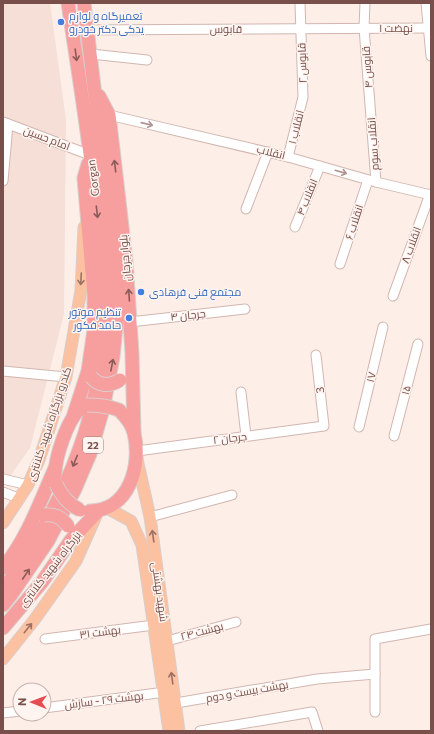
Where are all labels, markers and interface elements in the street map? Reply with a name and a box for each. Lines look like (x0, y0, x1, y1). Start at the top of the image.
place label: تعمیرگاه و لوازم یدکی دکتر خودرو (69, 9, 144, 36)
marker: تعمیرگاه و لوازم یدکی دکتر خودرو (56, 17, 66, 27)
street label: ۱ نهضت (379, 21, 413, 35)
street label: قابوس (210, 22, 242, 36)
street label: ۲ قابوس (294, 43, 310, 83)
street label: ۴ قابوس (359, 46, 375, 88)
one-way arrow (72, 49, 80, 62)
street label: انقلاب ۱ (285, 109, 306, 145)
street label: انقلاب سوم (364, 117, 383, 171)
one-way arrow (141, 120, 154, 128)
street label: امام حسین (21, 123, 72, 154)
street label: انقلاب (255, 142, 287, 161)
street label: Gorgan (84, 159, 101, 197)
one-way arrow (112, 160, 119, 173)
one-way arrow (335, 169, 348, 176)
street label: ۴ انقلاب (293, 177, 320, 217)
street label: ۶ انقلاب (342, 203, 365, 241)
one-way arrow (93, 205, 101, 218)
street label: ۸ انقلاب (398, 225, 423, 265)
street label: بلوار جرجان (116, 234, 134, 282)
one-way arrow (77, 272, 85, 285)
place label: مجتمع فنی فرهادی (149, 285, 241, 300)
marker: مجتمع فنی فرهادی (136, 287, 146, 297)
one-way arrow (125, 289, 132, 302)
place label: تنظیم موتور حامد فکور (67, 305, 121, 332)
street label: ۴ جرجان (170, 306, 206, 324)
marker: تنظیم موتور حامد فکور (124, 313, 134, 323)
one-way arrow (108, 358, 116, 371)
street label: کندرو بزرگراه شهید کلانتری (24, 365, 74, 483)
street label: ۱۷ (363, 370, 378, 383)
street label: ۱۵ (398, 384, 413, 396)
street label: 3 (313, 386, 326, 394)
street label: جرجان ۲ (212, 429, 248, 447)
road number: 22 (83, 437, 103, 453)
one-way arrow (71, 454, 79, 466)
street label: بزرگراه شهید کلانتری (16, 528, 84, 610)
one-way arrow (149, 530, 157, 543)
street label: شهید بهشتی (149, 561, 171, 623)
one-way arrow (22, 568, 30, 579)
street label: بهشت ۲۴ (179, 619, 225, 643)
street label: بهشت ۳۱ (78, 622, 122, 642)
one-way arrow (23, 623, 32, 634)
one-way arrow (168, 672, 176, 685)
street label: بهشت بیست و دوم (205, 677, 290, 706)
north arrow (12, 682, 52, 722)
street label: بهشت ۲۹ - سازش (64, 688, 144, 712)
text: N (15, 698, 28, 706)

